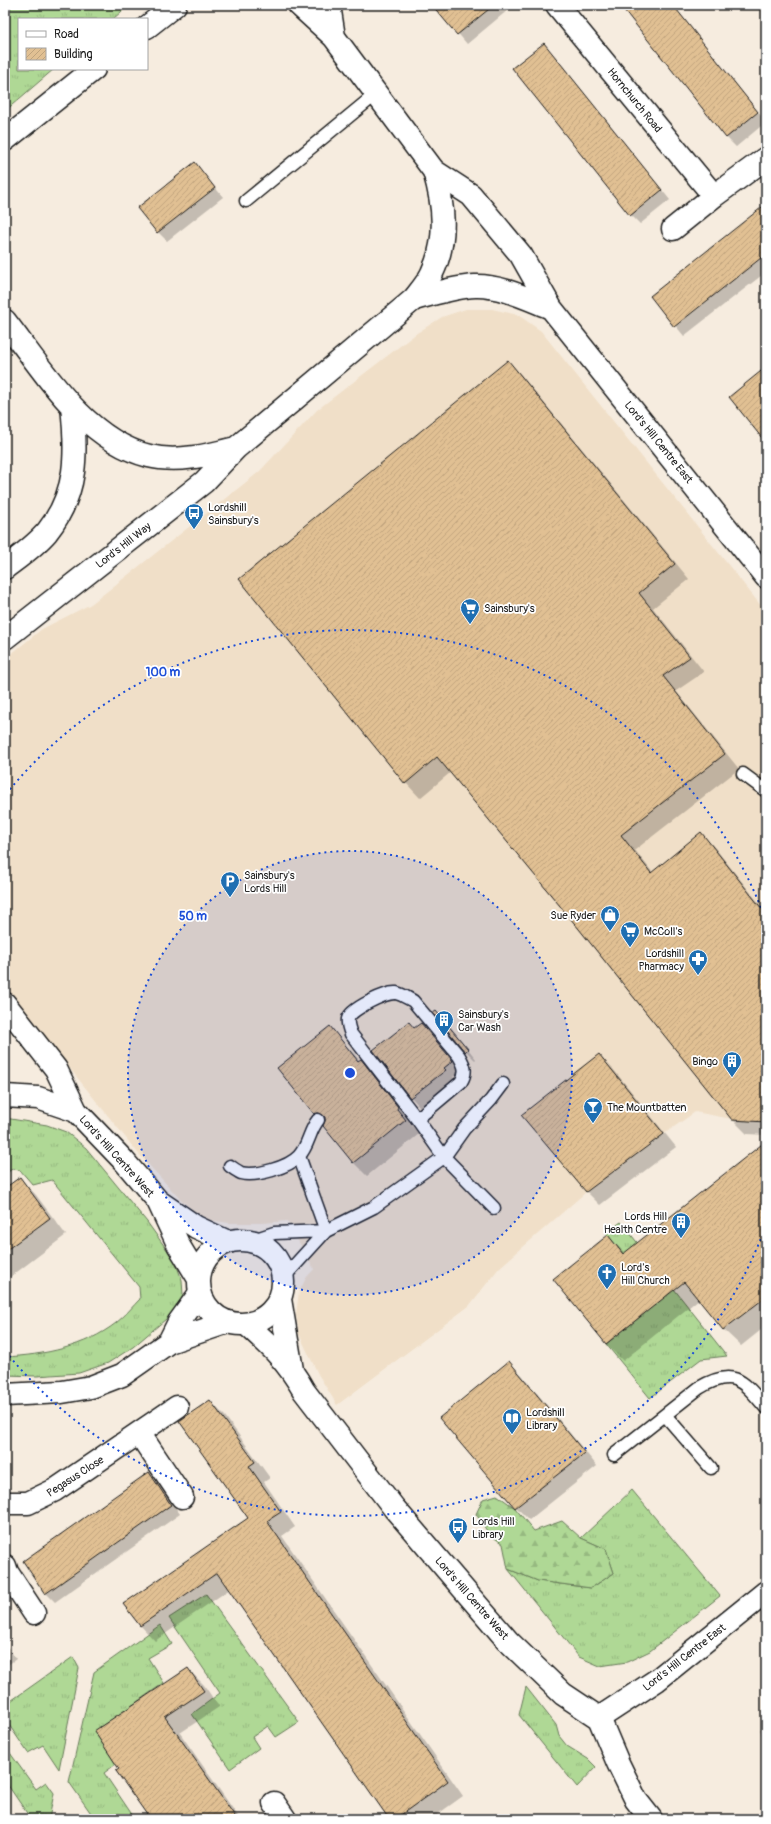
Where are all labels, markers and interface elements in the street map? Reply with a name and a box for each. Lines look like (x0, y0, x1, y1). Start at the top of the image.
legend (18, 18, 148, 70)
text: Road (54, 27, 79, 42)
text: Building (54, 47, 93, 62)
street label: Hornchurch Road (605, 65, 665, 135)
street label: Lord's Hill Centre East (622, 399, 696, 486)
place label: Lordshill Sainsbury's (208, 501, 259, 527)
bus stop icon: Lordshill Sainsbury's (183, 502, 205, 530)
street label: Lord's Hill Way (93, 520, 154, 571)
supermarket icon: Sainsbury's (459, 597, 481, 625)
place label: Sainsbury's (484, 602, 535, 615)
text: 100 m (146, 665, 181, 680)
place label: Sainsbury's Lords Hill (244, 869, 295, 895)
parking icon: Sainsbury's Lords Hill (219, 870, 241, 898)
shop icon: Sue Ryder (599, 904, 621, 932)
text: 50 m (179, 909, 207, 924)
place label: Sue Ryder (550, 909, 596, 922)
supermarket icon: McColl's (619, 920, 641, 948)
place label: McColl's (644, 925, 683, 938)
place label: Lordshill Pharmacy (639, 947, 684, 973)
pharmacy icon: Lordshill Pharmacy (687, 948, 709, 976)
place label: Sainsbury's Car Wash (458, 1008, 509, 1034)
building icon: Sainsbury's Car Wash (433, 1009, 455, 1037)
building icon: Bingo (721, 1050, 743, 1078)
place label: Bingo (692, 1055, 718, 1068)
centre of rings (343, 1066, 357, 1080)
bar icon: The Mountbatten (582, 1096, 604, 1124)
place label: The Mountbatten (607, 1101, 686, 1114)
street label: Lord's Hill Centre West (77, 1113, 157, 1200)
place label: Lords Hill Health Centre (604, 1210, 668, 1236)
building icon: Lords Hill Health Centre (670, 1211, 692, 1239)
place label: Lord's Hill Church (621, 1261, 670, 1287)
church icon: Lord's Hill Church (596, 1262, 618, 1290)
place label: Lordshill Library (526, 1406, 565, 1432)
library icon: Lordshill Library (501, 1407, 523, 1435)
street label: Pegasus Close (44, 1453, 107, 1500)
place label: Lords Hill Library (472, 1515, 515, 1541)
bus stop icon: Lords Hill Library (447, 1516, 469, 1544)
street label: Lord's Hill Centre West (432, 1554, 511, 1643)
street label: Lord's Hill Centre East (640, 1621, 729, 1694)

